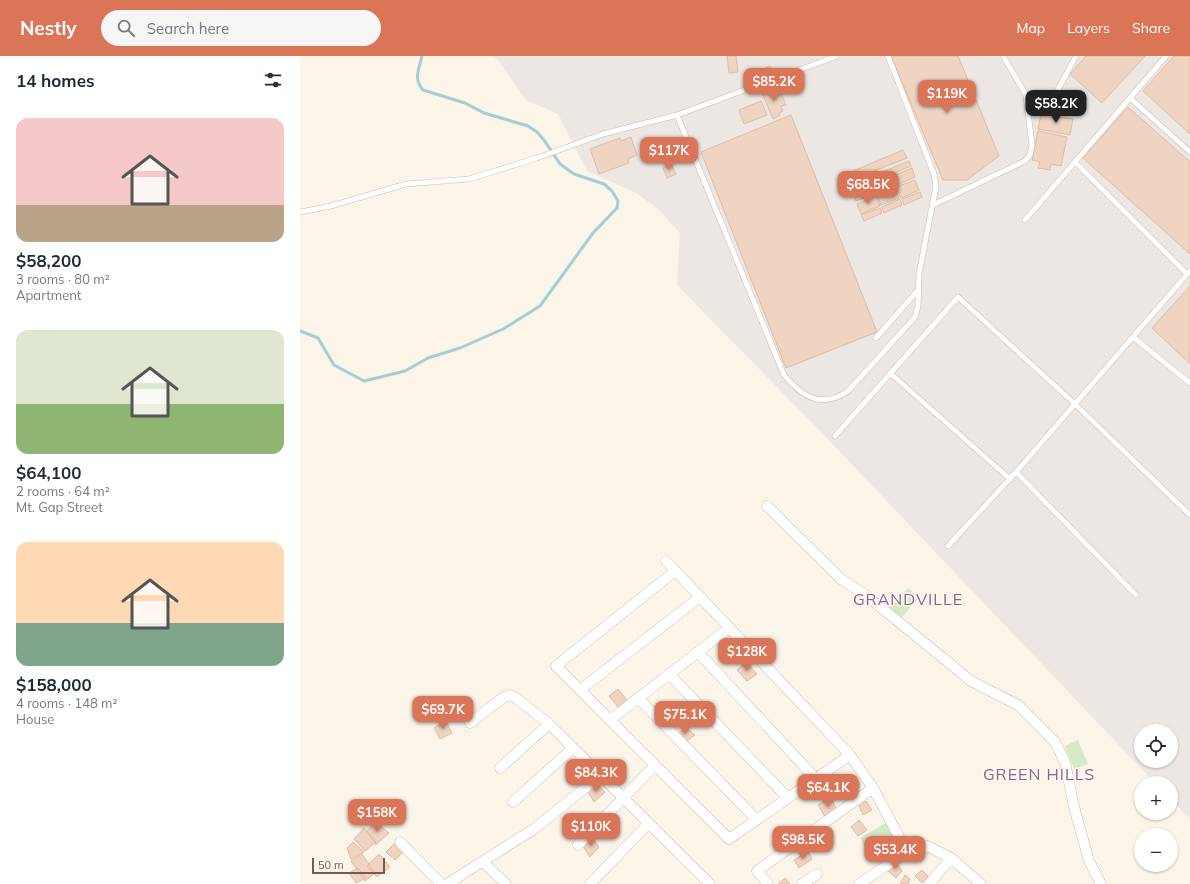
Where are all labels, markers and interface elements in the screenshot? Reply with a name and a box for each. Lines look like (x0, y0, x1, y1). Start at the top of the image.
search box (101, 10, 381, 46)
text: Nestly (20, 16, 77, 40)
icon: search (115, 17, 137, 39)
text: Search here (147, 19, 229, 38)
text: Map (1016, 19, 1045, 37)
text: Layers (1067, 19, 1110, 37)
text: Share (1132, 19, 1170, 37)
pin: $85.2K (741, 68, 807, 102)
icon: filters (262, 69, 284, 91)
text: 14 homes (16, 70, 95, 91)
text: $85.2K (752, 73, 796, 89)
pin: $119K (919, 80, 975, 114)
text: $119K (927, 85, 967, 101)
pin: $58.2K (1023, 90, 1089, 124)
text: $58.2K (1034, 95, 1078, 111)
pin: $117K (641, 137, 697, 171)
text: $117K (649, 142, 689, 158)
icon: home (114, 144, 186, 216)
pin: $68.5K (835, 171, 901, 205)
text: $68.5K (846, 176, 890, 192)
text: $58,200 (16, 250, 81, 271)
text: 3 rooms · 80 m² (16, 271, 110, 287)
text: Apartment (16, 287, 81, 303)
icon: home (114, 356, 186, 428)
text: $64,100 (16, 462, 81, 483)
text: 2 rooms · 64 m² (16, 483, 110, 499)
text: Mt. Gap Street (16, 499, 103, 515)
icon: home (114, 568, 186, 640)
district label: GRANDVILLE (853, 589, 963, 609)
pin: $128K (719, 638, 775, 672)
text: $128K (727, 643, 767, 659)
text: $158,000 (16, 674, 92, 695)
text: 4 rooms · 148 m² (16, 695, 117, 711)
pin: $69.7K (410, 696, 476, 730)
text: $69.7K (421, 701, 465, 717)
pin: $75.1K (652, 701, 718, 735)
text: $75.1K (663, 706, 707, 722)
text: House (16, 711, 54, 727)
map controls (1134, 724, 1178, 872)
button: locate (1134, 724, 1178, 768)
pin: $84.3K (563, 759, 629, 793)
text: $84.3K (574, 764, 618, 780)
district label: GREEN HILLS (983, 764, 1095, 784)
pin: $64.1K (795, 774, 861, 808)
button: + (1134, 776, 1178, 820)
text: $64.1K (806, 779, 850, 795)
pin: $158K (349, 799, 405, 833)
text: $158K (357, 804, 397, 820)
pin: $110K (563, 813, 619, 847)
text: $110K (571, 818, 611, 834)
pin: $98.5K (770, 826, 836, 860)
button: − (1134, 828, 1178, 872)
text: $98.5K (781, 831, 825, 847)
pin: $53.4K (862, 836, 928, 870)
text: $53.4K (873, 841, 917, 857)
scale bar (312, 856, 385, 875)
text: 50 m (318, 858, 344, 872)

